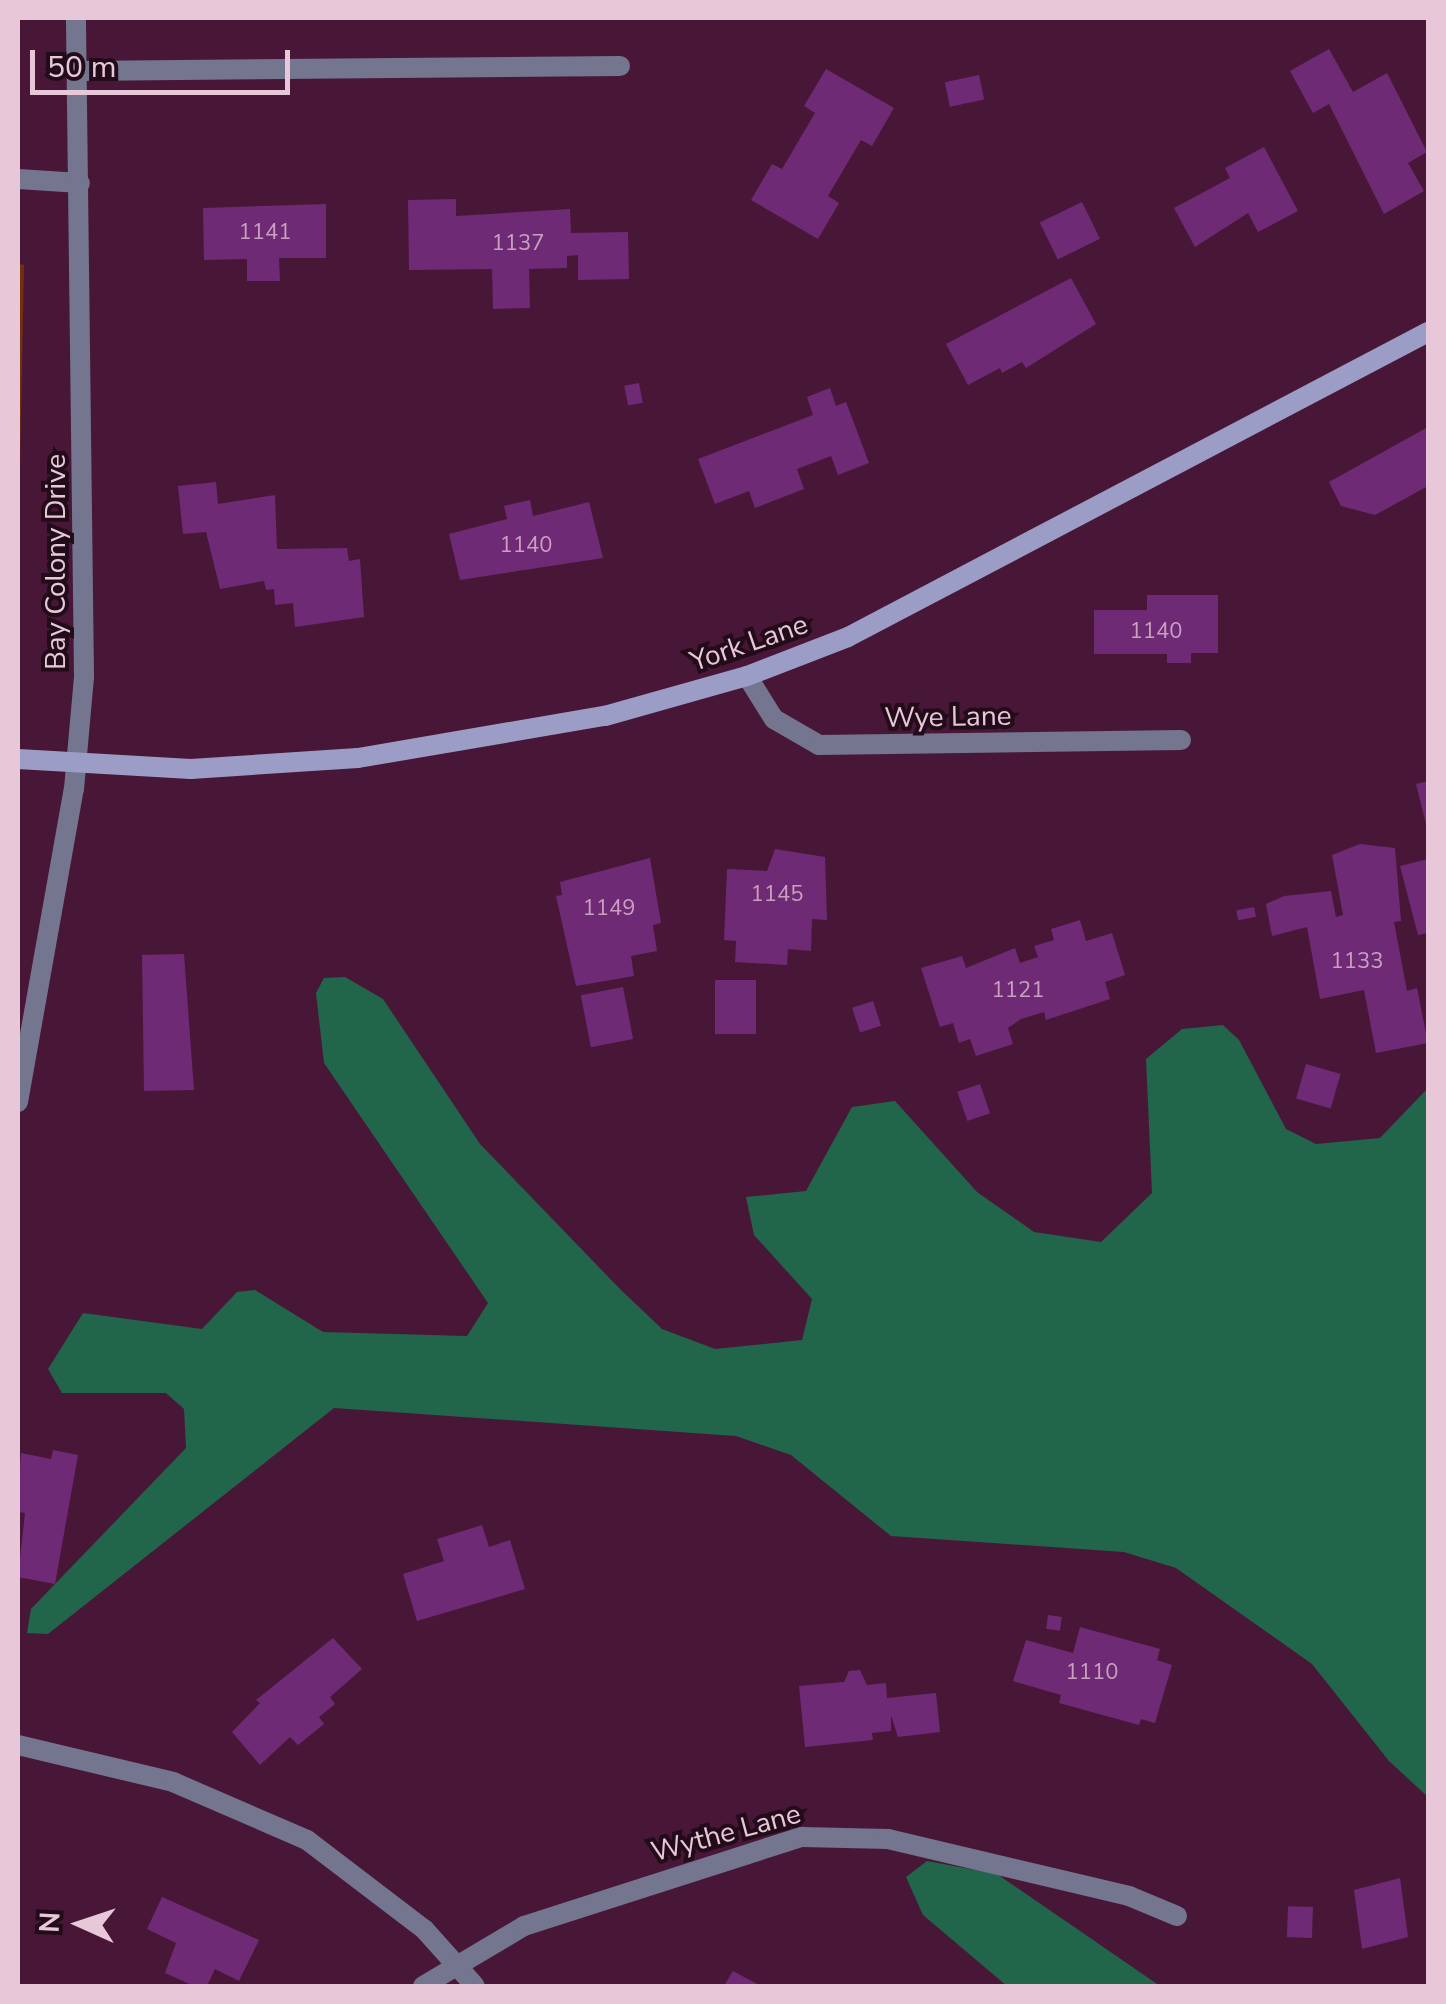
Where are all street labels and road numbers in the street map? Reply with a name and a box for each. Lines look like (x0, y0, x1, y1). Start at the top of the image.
street label: Bay Colony Drive (39, 454, 73, 670)
street label: York Lane (686, 607, 812, 679)
street label: Wye Lane (884, 699, 1012, 735)
street label: Wythe Lane (648, 1797, 804, 1869)

